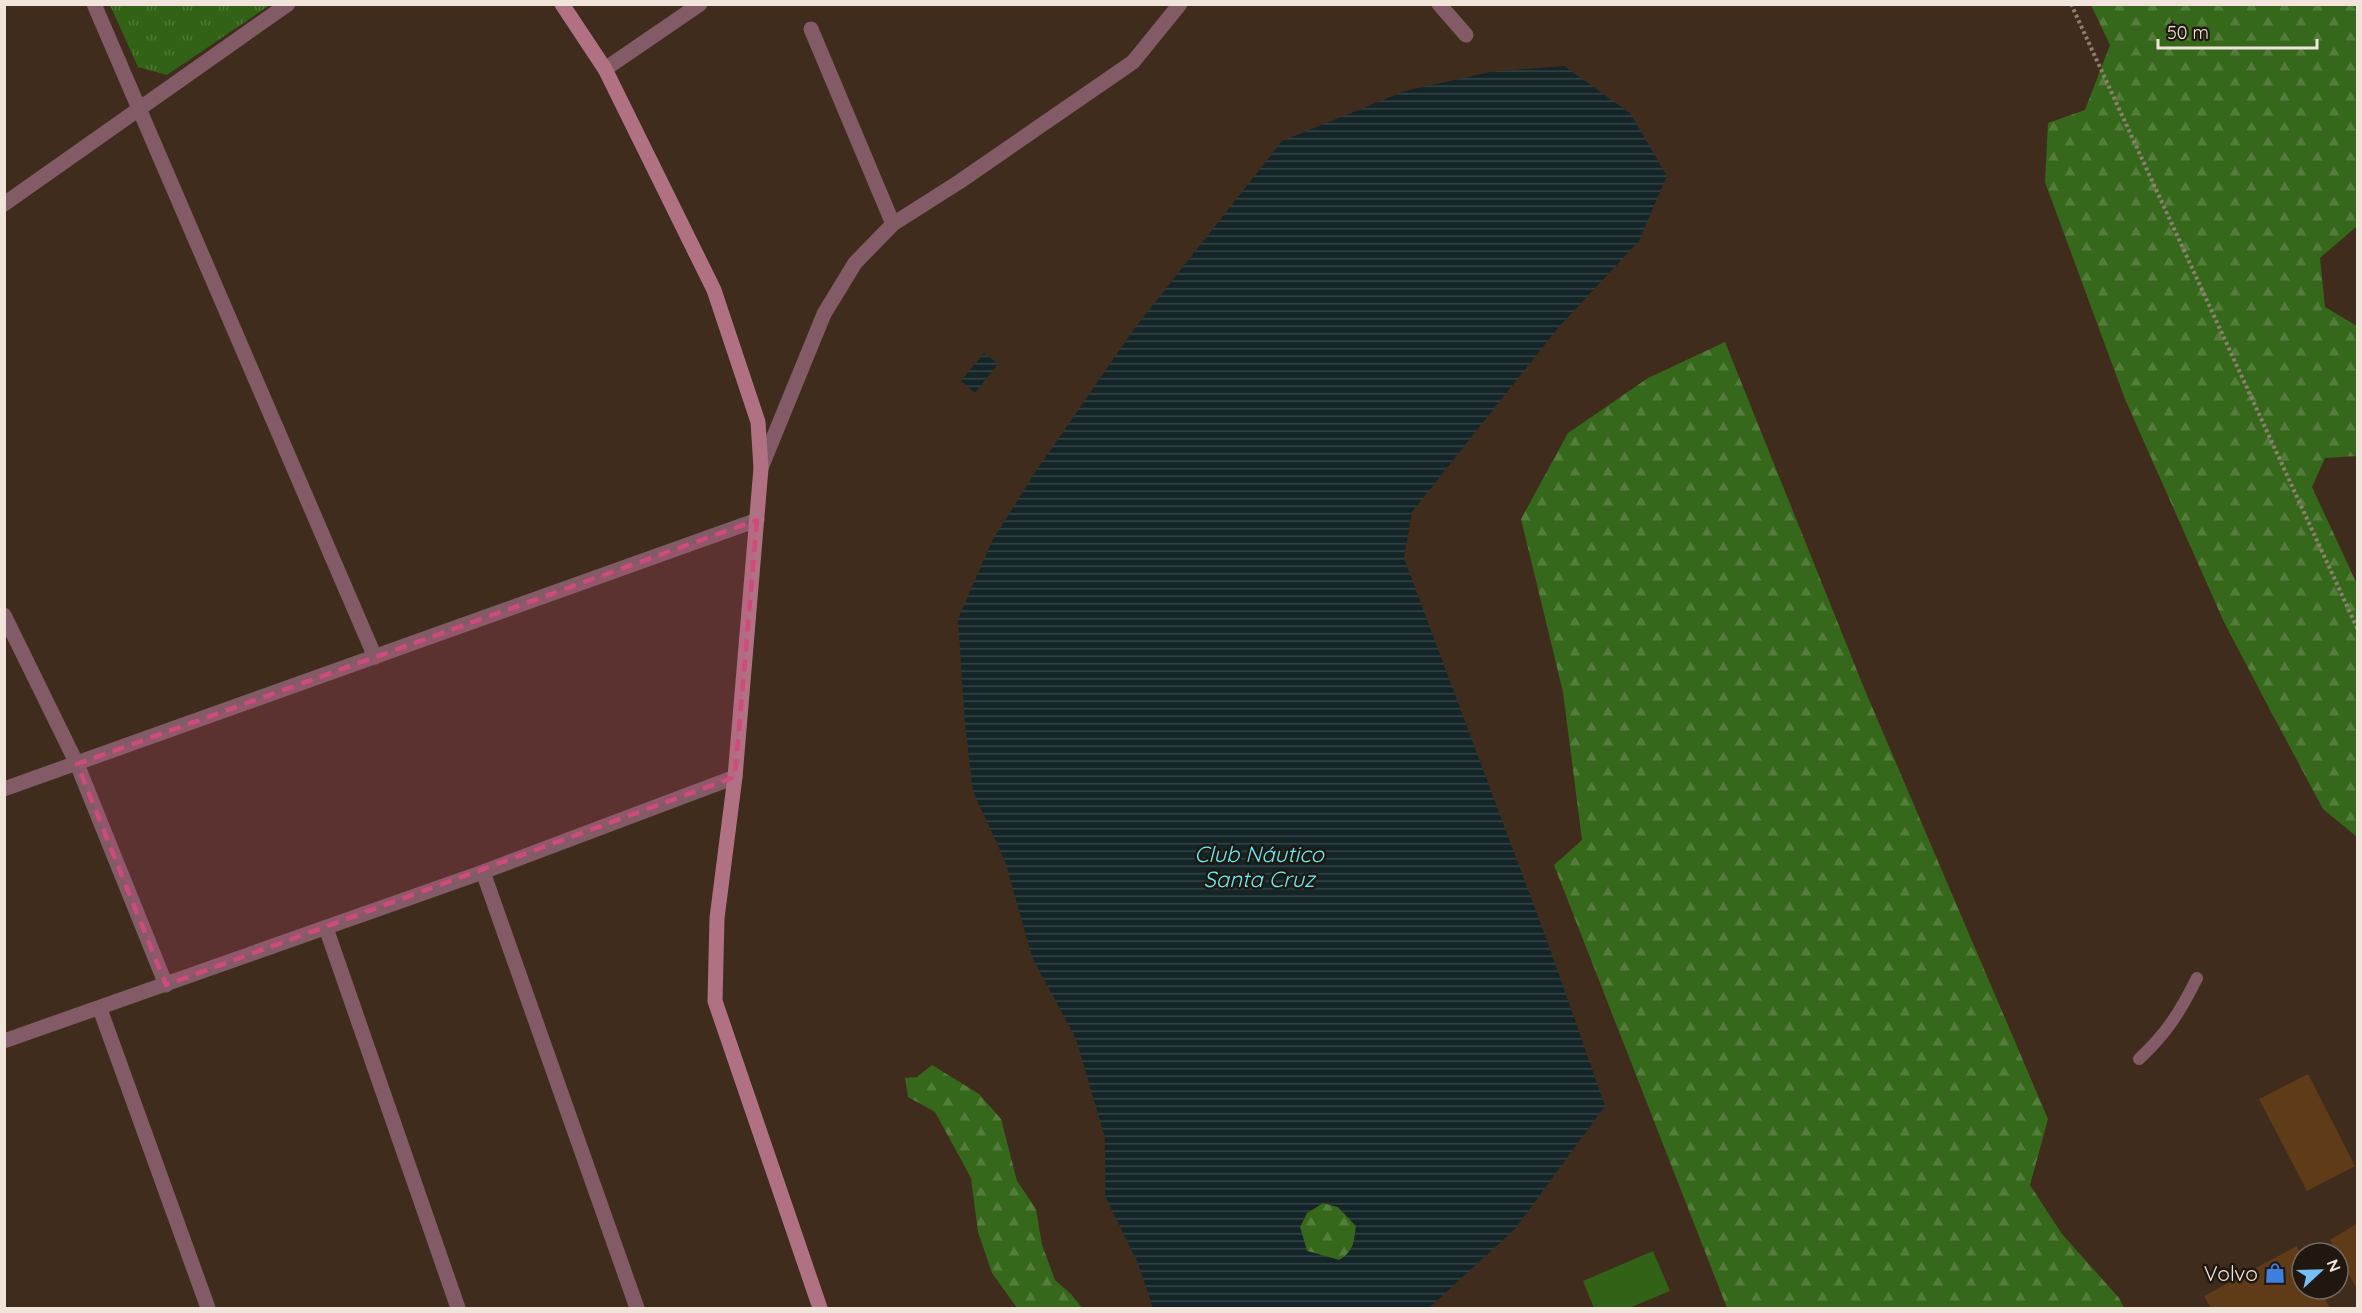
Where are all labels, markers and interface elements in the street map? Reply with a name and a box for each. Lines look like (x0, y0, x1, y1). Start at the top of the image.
scale bar (2158, 12, 2317, 50)
text: 50 m (2167, 21, 2209, 44)
water label: Club Náutico Santa Cruz (1194, 840, 1326, 893)
north arrow (2290, 1241, 2350, 1301)
text: N (2322, 1256, 2345, 1275)
place label: Volvo (2204, 1260, 2258, 1286)
shop icon: Volvo (2263, 1261, 2287, 1285)

